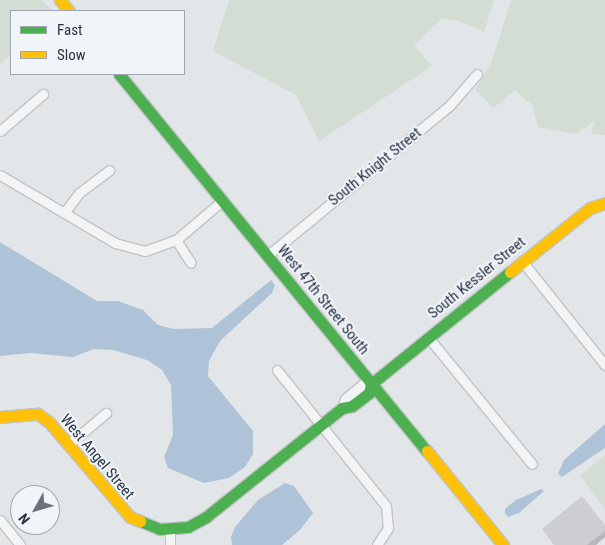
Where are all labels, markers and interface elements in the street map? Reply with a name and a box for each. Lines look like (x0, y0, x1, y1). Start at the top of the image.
legend (10, 10, 185, 75)
text: Fast (57, 21, 82, 39)
text: Slow (57, 46, 86, 64)
street label: South Knight Street (325, 124, 425, 210)
street label: South Kessler Street (425, 233, 529, 323)
street label: West 47th Street South (273, 242, 373, 358)
street label: West Angel Street (56, 411, 138, 503)
north arrow (10, 485, 60, 535)
text: N (15, 510, 33, 527)

